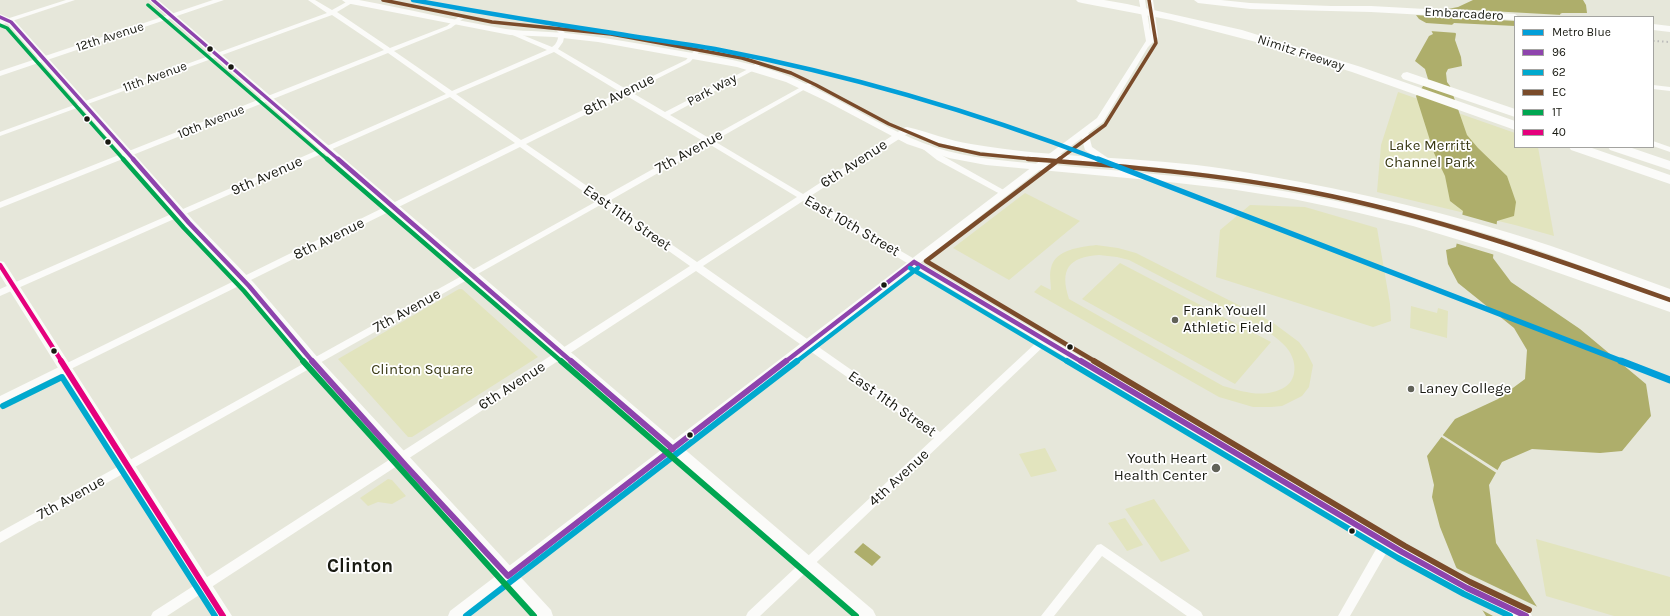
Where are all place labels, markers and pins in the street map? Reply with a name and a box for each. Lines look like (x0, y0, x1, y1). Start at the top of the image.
unlabelled marker (205, 44, 215, 54)
unlabelled marker (226, 62, 236, 72)
unlabelled marker (82, 114, 92, 124)
unlabelled marker (103, 137, 113, 147)
unlabelled marker (879, 280, 889, 290)
place label: Frank Youell Athletic Field (1183, 302, 1273, 337)
marker: Frank Youell Athletic Field (1170, 315, 1180, 325)
unlabelled marker (1065, 342, 1075, 352)
unlabelled marker (49, 346, 59, 356)
place label: Laney College (1419, 380, 1511, 398)
marker: Laney College (1406, 384, 1416, 394)
unlabelled marker (685, 430, 695, 440)
place label: Youth Heart Health Center (1114, 450, 1207, 485)
marker: Youth Heart Health Center (1210, 462, 1222, 474)
unlabelled marker (1347, 526, 1357, 536)

